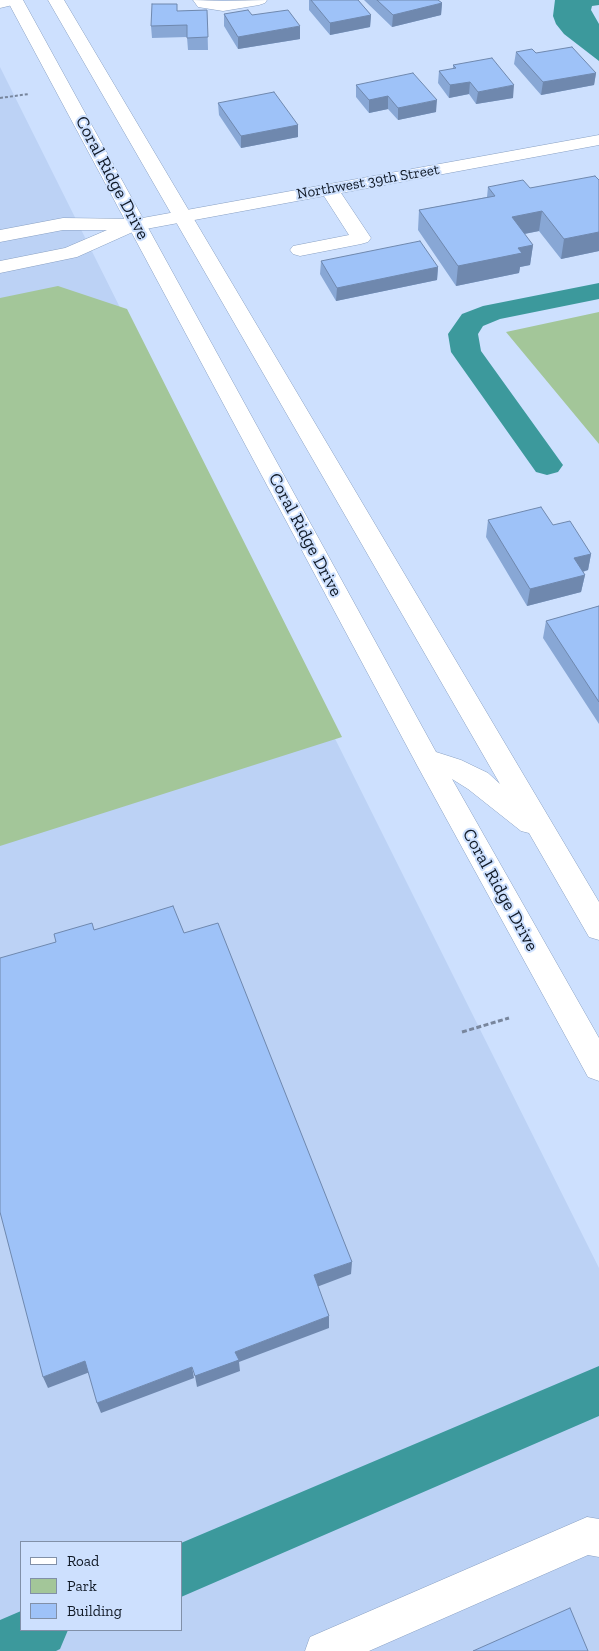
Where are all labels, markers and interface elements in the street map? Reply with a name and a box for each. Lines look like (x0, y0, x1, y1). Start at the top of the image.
street label: Coral Ridge Drive (70, 113, 154, 243)
street label: Northwest 39th Street (295, 161, 441, 203)
street label: Coral Ridge Drive (263, 470, 347, 600)
street label: Coral Ridge Drive (457, 825, 543, 955)
legend (20, 1541, 182, 1631)
text: Road (67, 1552, 99, 1570)
text: Park (67, 1577, 97, 1595)
text: Building (67, 1602, 122, 1620)

